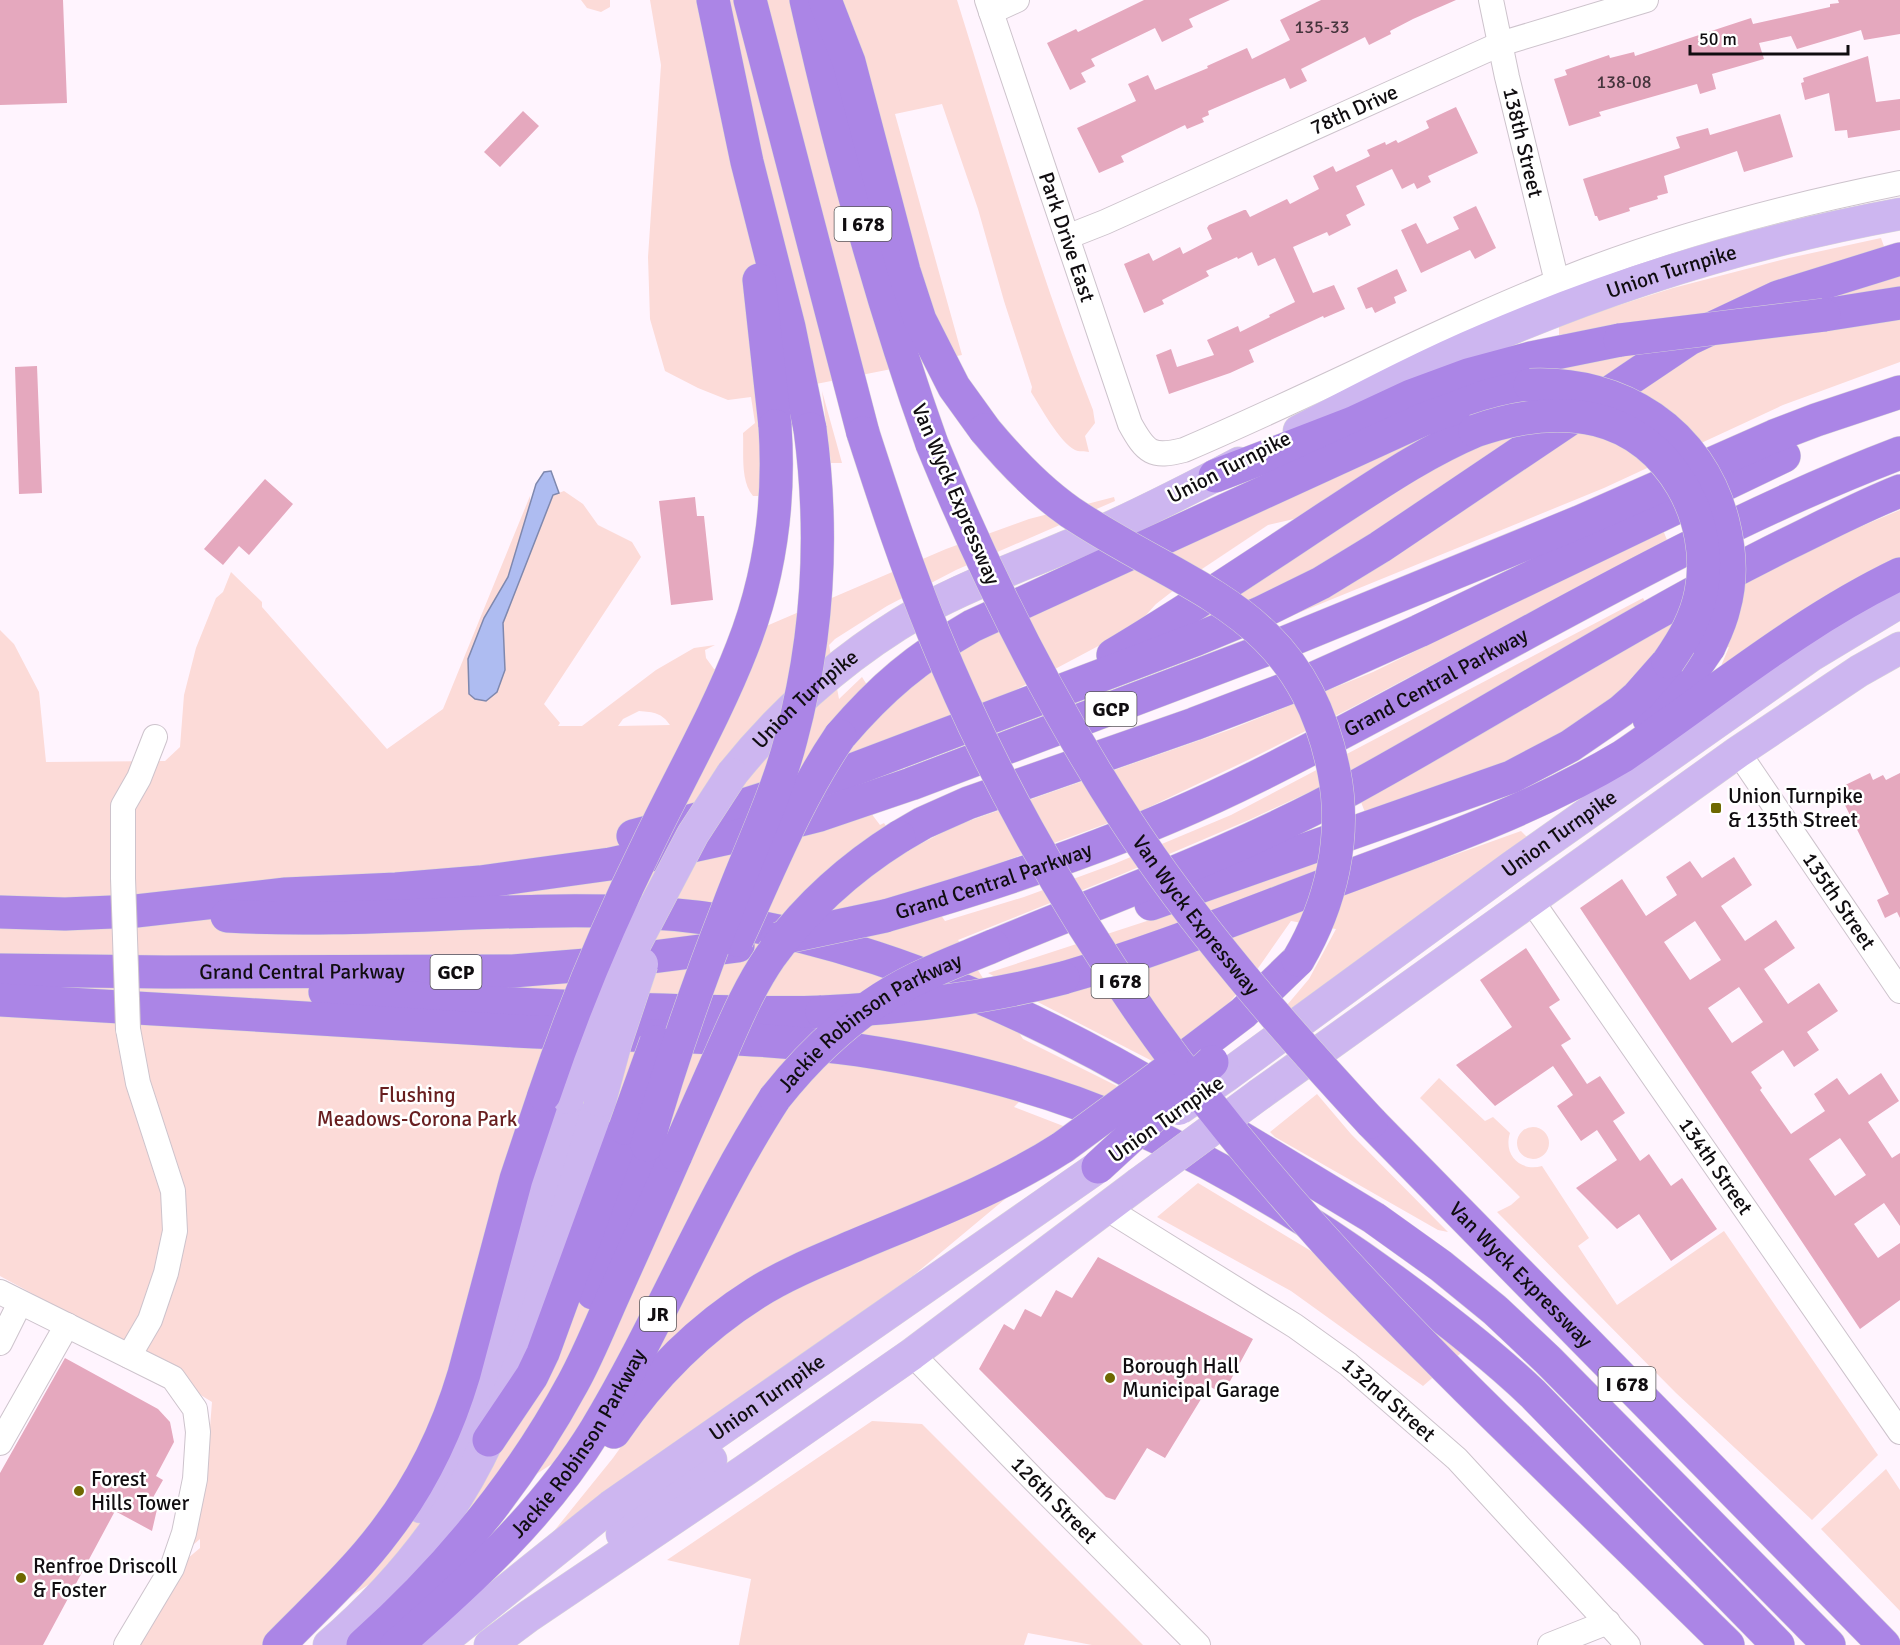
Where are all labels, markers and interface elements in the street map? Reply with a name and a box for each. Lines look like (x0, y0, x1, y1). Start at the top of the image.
house number: 135-33 (1295, 16, 1349, 38)
scale bar (1690, 18, 1848, 56)
text: 50 m (1699, 28, 1737, 50)
house number: 138-08 (1597, 71, 1651, 93)
street label: 78th Drive (1306, 79, 1402, 141)
street label: 138th Street (1497, 85, 1549, 200)
street label: Park Drive East (1033, 169, 1101, 305)
road number: I 678 (834, 207, 892, 241)
street label: Union Turnpike (1603, 239, 1740, 304)
street label: Van Wyck Expressway (906, 399, 1006, 589)
street label: Union Turnpike (1163, 425, 1295, 509)
street label: Grand Central Parkway (1339, 622, 1532, 743)
street label: Union Turnpike (747, 644, 863, 754)
road number: GCP (1086, 692, 1136, 726)
place label: Union Turnpike & 135th Street (1728, 783, 1863, 833)
street label: Union Turnpike (1496, 784, 1622, 883)
marker: Union Turnpike & 135th Street (1709, 801, 1723, 815)
street label: Van Wyck Expressway (1127, 830, 1265, 1001)
street label: Grand Central Parkway (892, 836, 1096, 925)
street label: 135th Street (1797, 847, 1881, 955)
street label: Jackie Robinson Parkway (772, 947, 966, 1098)
road number: GCP (430, 955, 482, 989)
street label: Grand Central Parkway (199, 958, 405, 985)
road number: I 678 (1092, 964, 1148, 998)
street label: Union Turnpike (1103, 1070, 1229, 1168)
park label: Flushing Meadows-Corona Park (317, 1082, 518, 1132)
street label: 134th Street (1673, 1113, 1758, 1220)
street label: Van Wyck Expressway (1443, 1196, 1598, 1353)
road number: JR (640, 1297, 676, 1331)
street label: Jackie Robinson Parkway (505, 1344, 651, 1543)
street label: Union Turnpike (704, 1348, 830, 1447)
street label: 132nd Street (1336, 1352, 1441, 1447)
place label: Borough Hall Municipal Garage (1122, 1353, 1280, 1403)
road number: I 678 (1598, 1367, 1656, 1401)
marker: Borough Hall Municipal Garage (1103, 1371, 1117, 1385)
street label: 126th Street (1006, 1451, 1103, 1549)
place label: Forest Hills Tower (91, 1466, 189, 1516)
marker: Forest Hills Tower (72, 1484, 86, 1498)
place label: Renfroe Driscoll & Foster (33, 1553, 177, 1603)
marker: Renfroe Driscoll & Foster (14, 1571, 28, 1585)

